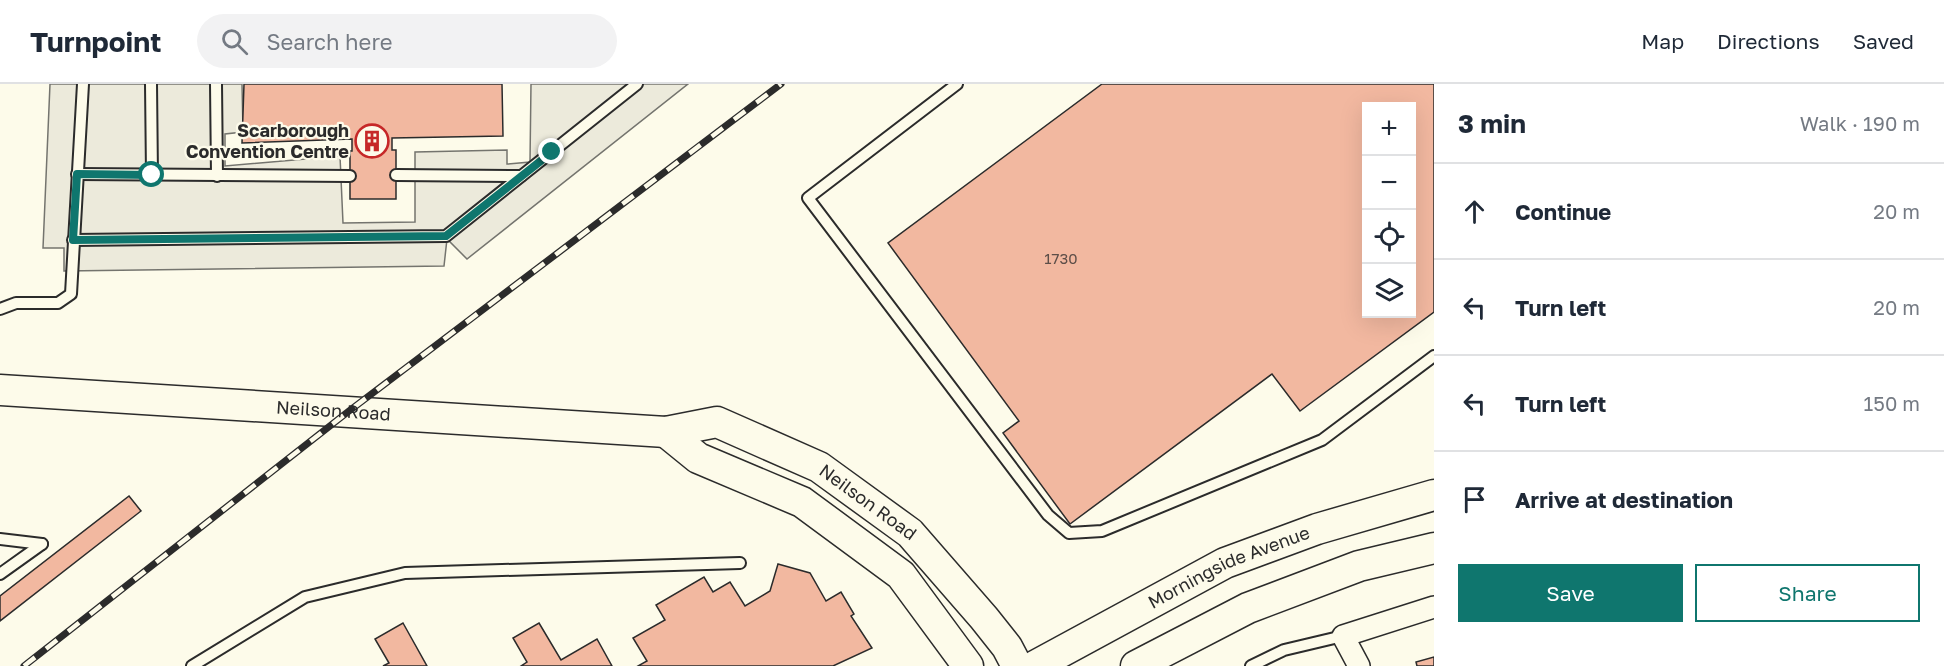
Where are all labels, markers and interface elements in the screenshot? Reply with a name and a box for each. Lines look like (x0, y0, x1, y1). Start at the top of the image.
search box (197, 14, 617, 68)
text: Turnpoint (30, 25, 161, 58)
icon: search (218, 25, 251, 58)
text: Search here (266, 28, 393, 55)
text: Map (1641, 28, 1684, 54)
text: Directions (1717, 28, 1820, 54)
text: Saved (1853, 28, 1914, 54)
map controls (1362, 102, 1416, 318)
button: + (1362, 102, 1416, 156)
text: 3 min (1458, 108, 1526, 139)
text: Walk · 190 m (1800, 111, 1920, 135)
place label: Scarborough Convention Centre (186, 119, 349, 162)
building icon: Scarborough Convention Centre (354, 123, 390, 159)
route end (538, 138, 564, 164)
button: − (1362, 156, 1416, 210)
route start (138, 161, 164, 187)
icon: ahead (1458, 195, 1491, 228)
text: Continue (1515, 198, 1611, 225)
text: 20 m (1873, 199, 1920, 223)
button: locate (1362, 210, 1416, 264)
house number: 1730 (1044, 249, 1078, 267)
button: layers (1362, 264, 1416, 318)
icon: left (1458, 291, 1491, 324)
text: Turn left (1515, 294, 1606, 321)
text: 20 m (1873, 295, 1920, 319)
icon: left (1458, 387, 1491, 420)
text: Turn left (1515, 390, 1606, 417)
text: 150 m (1864, 391, 1920, 415)
street label: Neilson Road (275, 395, 391, 425)
street label: Neilson Road (815, 459, 921, 544)
icon: arrive (1458, 483, 1491, 516)
text: Arrive at destination (1515, 486, 1733, 513)
street label: Morningside Avenue (1144, 521, 1312, 613)
button: Save (1458, 564, 1683, 622)
button: Share (1695, 564, 1920, 622)

